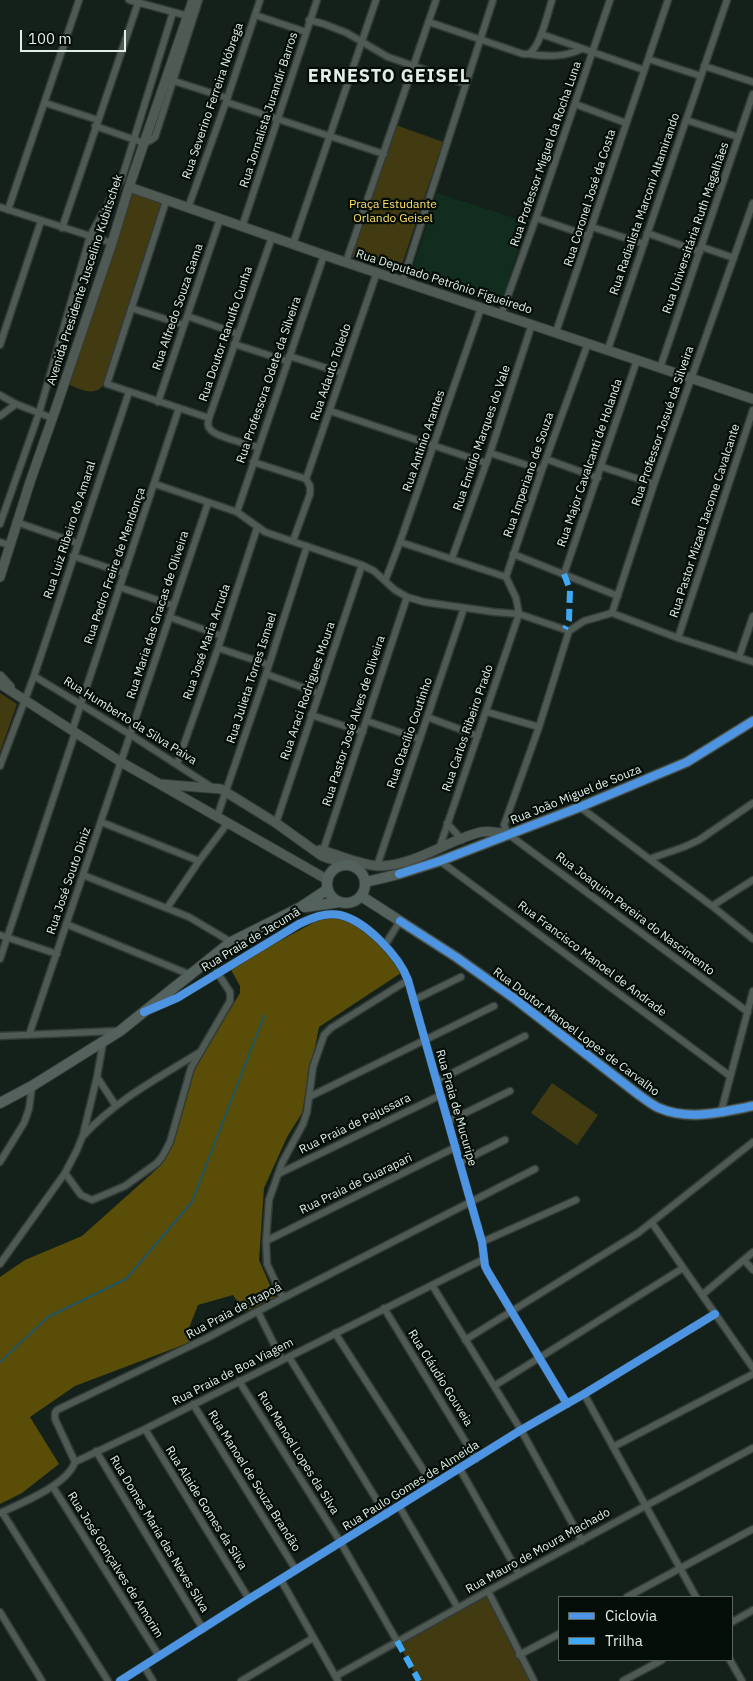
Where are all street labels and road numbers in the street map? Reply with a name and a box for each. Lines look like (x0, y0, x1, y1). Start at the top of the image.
street label: Rua Severino Ferreira Nóbrega (179, 21, 247, 181)
street label: Rua Jornalista Jurandir Barros (237, 30, 301, 190)
street label: Rua Professor Miguel da Rocha Luna (507, 60, 585, 248)
street label: Rua Radialista Marconi Altamirando (607, 111, 683, 297)
street label: Rua Coronel José da Costa (561, 128, 619, 268)
street label: Rua Universitária Ruth Magalhães (660, 140, 732, 316)
street label: Avenida Presidente Juscelino Kubitschek (44, 173, 126, 387)
street label: Rua Alfredo Souza Gama (150, 242, 206, 372)
street label: Rua Deputado Petrônio Figueiredo (354, 247, 534, 317)
street label: Rua Doutor Ranulfo Cunha (196, 265, 256, 403)
street label: Rua Professora Odete da Silveira (234, 295, 304, 465)
street label: Rua Adauto Toledo (308, 322, 354, 422)
street label: Rua Professor Josué da Silveira (629, 344, 697, 508)
street label: Rua Emídio Marques do Vale (450, 363, 514, 513)
street label: Rua Major Cavalcanti de Holanda (554, 377, 626, 549)
street label: Rua Antinio Arantes (400, 388, 448, 494)
street label: Rua Imperiano de Souza (501, 410, 557, 540)
street label: Rua Pastor Mizael Jacome Cavalcante (667, 422, 743, 620)
street label: Rua Luiz Ribeiro do Amaral (41, 459, 99, 601)
street label: Rua Pedro Freire de Mendonça (81, 486, 149, 646)
street label: Rua Maria das Gracas de Oliveira (124, 529, 192, 701)
street label: Rua José Maria Arruda (180, 582, 234, 702)
street label: Rua Julieta Torres Ismael (224, 611, 280, 745)
street label: Rua Araci Rodrigues Moura (278, 620, 338, 762)
street label: Rua Pastor José Alves de Oliveira (320, 634, 388, 808)
street label: Rua Carlos Ribeiro Prado (439, 663, 497, 793)
street label: Rua Humberto da Silva Paiva (61, 674, 199, 768)
street label: Rua Otacílio Coutinho (384, 676, 436, 790)
street label: Rua João Miguel de Souza (508, 762, 644, 828)
street label: Rua José Souto Diniz (44, 825, 94, 937)
street label: Rua Joaquim Pereira do Nascimento (553, 849, 717, 979)
street label: Rua Francisco Manoel de Andrade (515, 898, 669, 1020)
street label: Rua Praia de Jacumã (199, 905, 303, 975)
street label: Rua Doutor Manoel Lopes de Carvalho (490, 965, 662, 1099)
street label: Rua Praia de Mucuripe (432, 1048, 480, 1168)
street label: Rua Praia de Pajussara (297, 1091, 413, 1157)
street label: Rua Praia de Guarapari (297, 1150, 415, 1218)
street label: Rua Praia de Itapoá (184, 1280, 284, 1342)
street label: Rua Cláudio Gouveia (405, 1327, 475, 1429)
street label: Rua Praia de Boa Viagem (170, 1335, 296, 1409)
street label: Rua Manoel Lopes da Silva (254, 1389, 342, 1517)
street label: Rua Manoel de Souza Brandão (205, 1408, 303, 1554)
street label: Rua Paulo Gomes de Almeida (340, 1438, 482, 1534)
street label: Rua Alaide Gomes da Silva (162, 1444, 250, 1572)
street label: Rua Domes Maria das Neves Silva (106, 1453, 212, 1615)
street label: Rua José Gonçalves de Amorim (64, 1489, 166, 1641)
street label: Rua Mauro de Moura Machado (463, 1505, 613, 1597)

